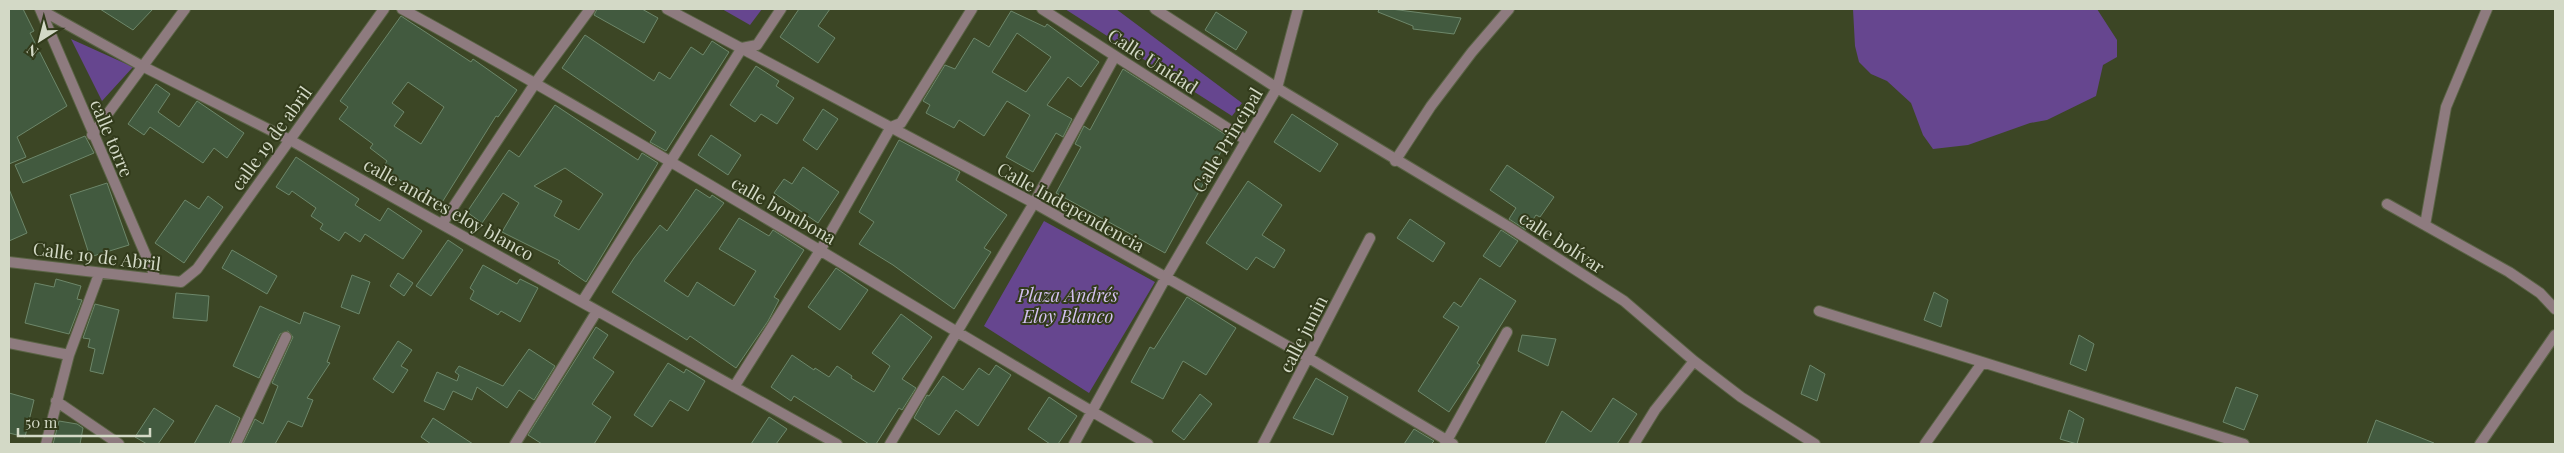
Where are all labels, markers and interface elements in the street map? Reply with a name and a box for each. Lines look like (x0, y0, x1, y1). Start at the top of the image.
north arrow (15, 15, 65, 65)
street label: Calle Unidad (1103, 23, 1203, 99)
text: N (22, 40, 42, 62)
street label: calle 19 de abril (225, 81, 317, 195)
street label: Calle Principal (1186, 83, 1268, 197)
street label: calle torre (85, 95, 139, 181)
street label: calle andres eloy blanco (360, 152, 539, 266)
street label: Calle Independencia (993, 156, 1149, 258)
street label: calle bombona (727, 170, 841, 250)
street label: calle bolívar (1515, 205, 1609, 279)
street label: Calle 19 de Abril (32, 236, 162, 276)
park label: Plaza Andrés Eloy Blanco (1017, 283, 1118, 328)
street label: calle junin (1273, 291, 1333, 377)
scale bar (18, 406, 150, 438)
text: 50 m (25, 412, 58, 432)

